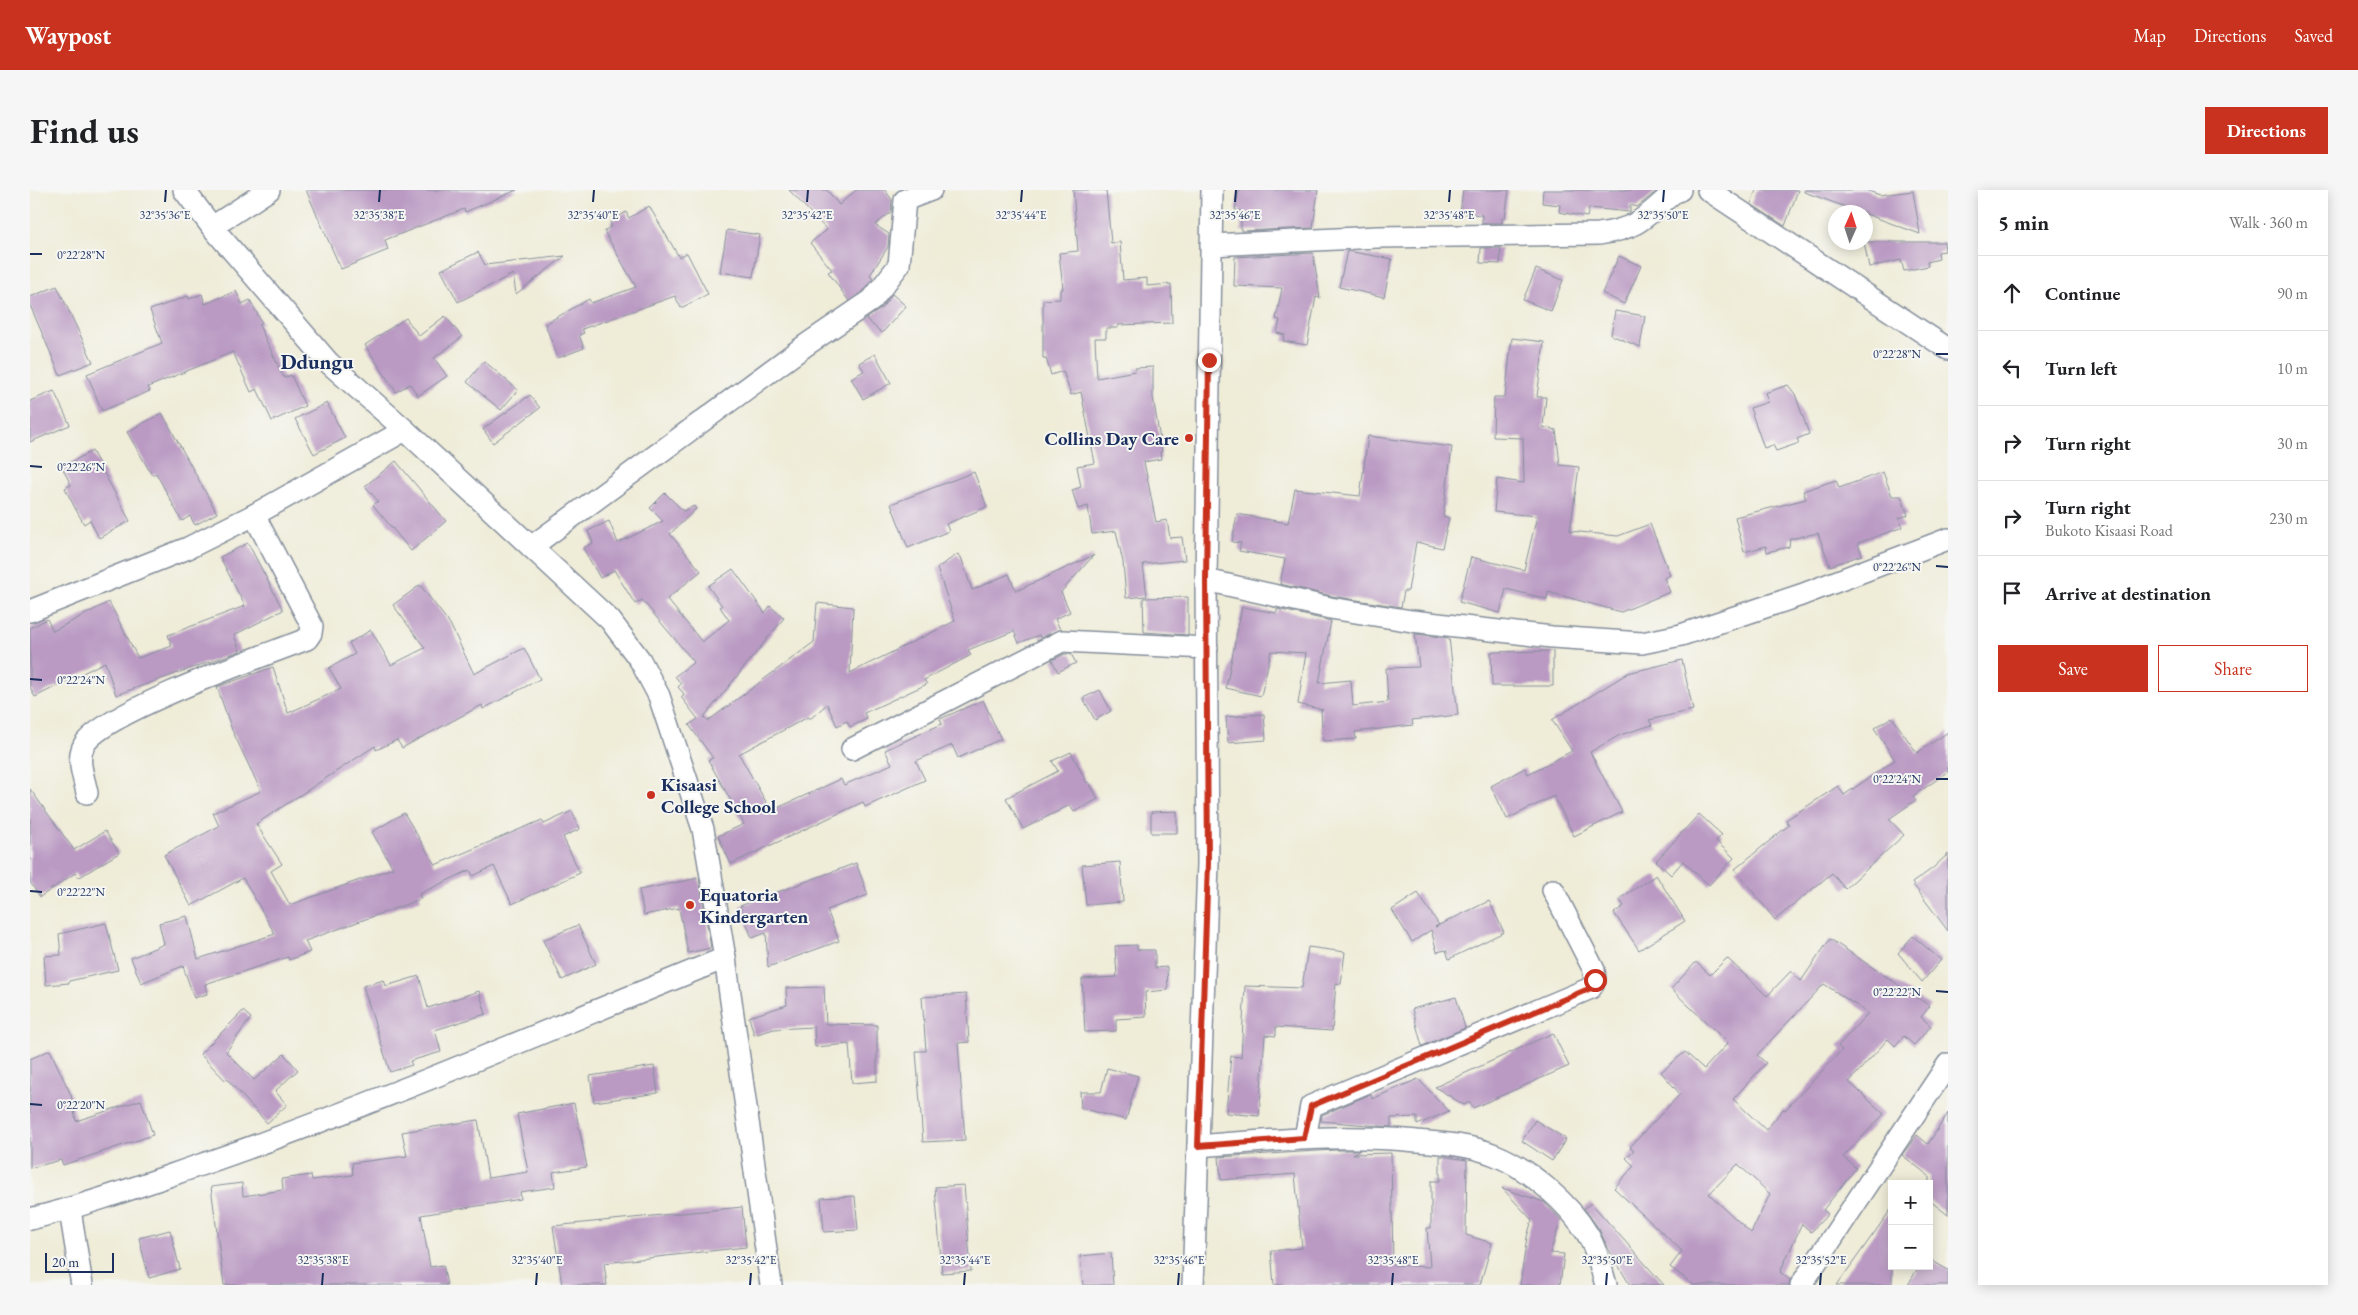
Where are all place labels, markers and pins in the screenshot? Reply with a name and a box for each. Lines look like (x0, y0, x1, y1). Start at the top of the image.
place label: Collins Day Care (1045, 426, 1179, 451)
marker: Collins Day Care (1183, 432, 1195, 444)
place label: Kisaasi College School (661, 772, 777, 819)
marker: Kisaasi College School (645, 789, 657, 801)
place label: Equatoria Kindergarten (700, 882, 809, 929)
marker: Equatoria Kindergarten (684, 899, 696, 911)

